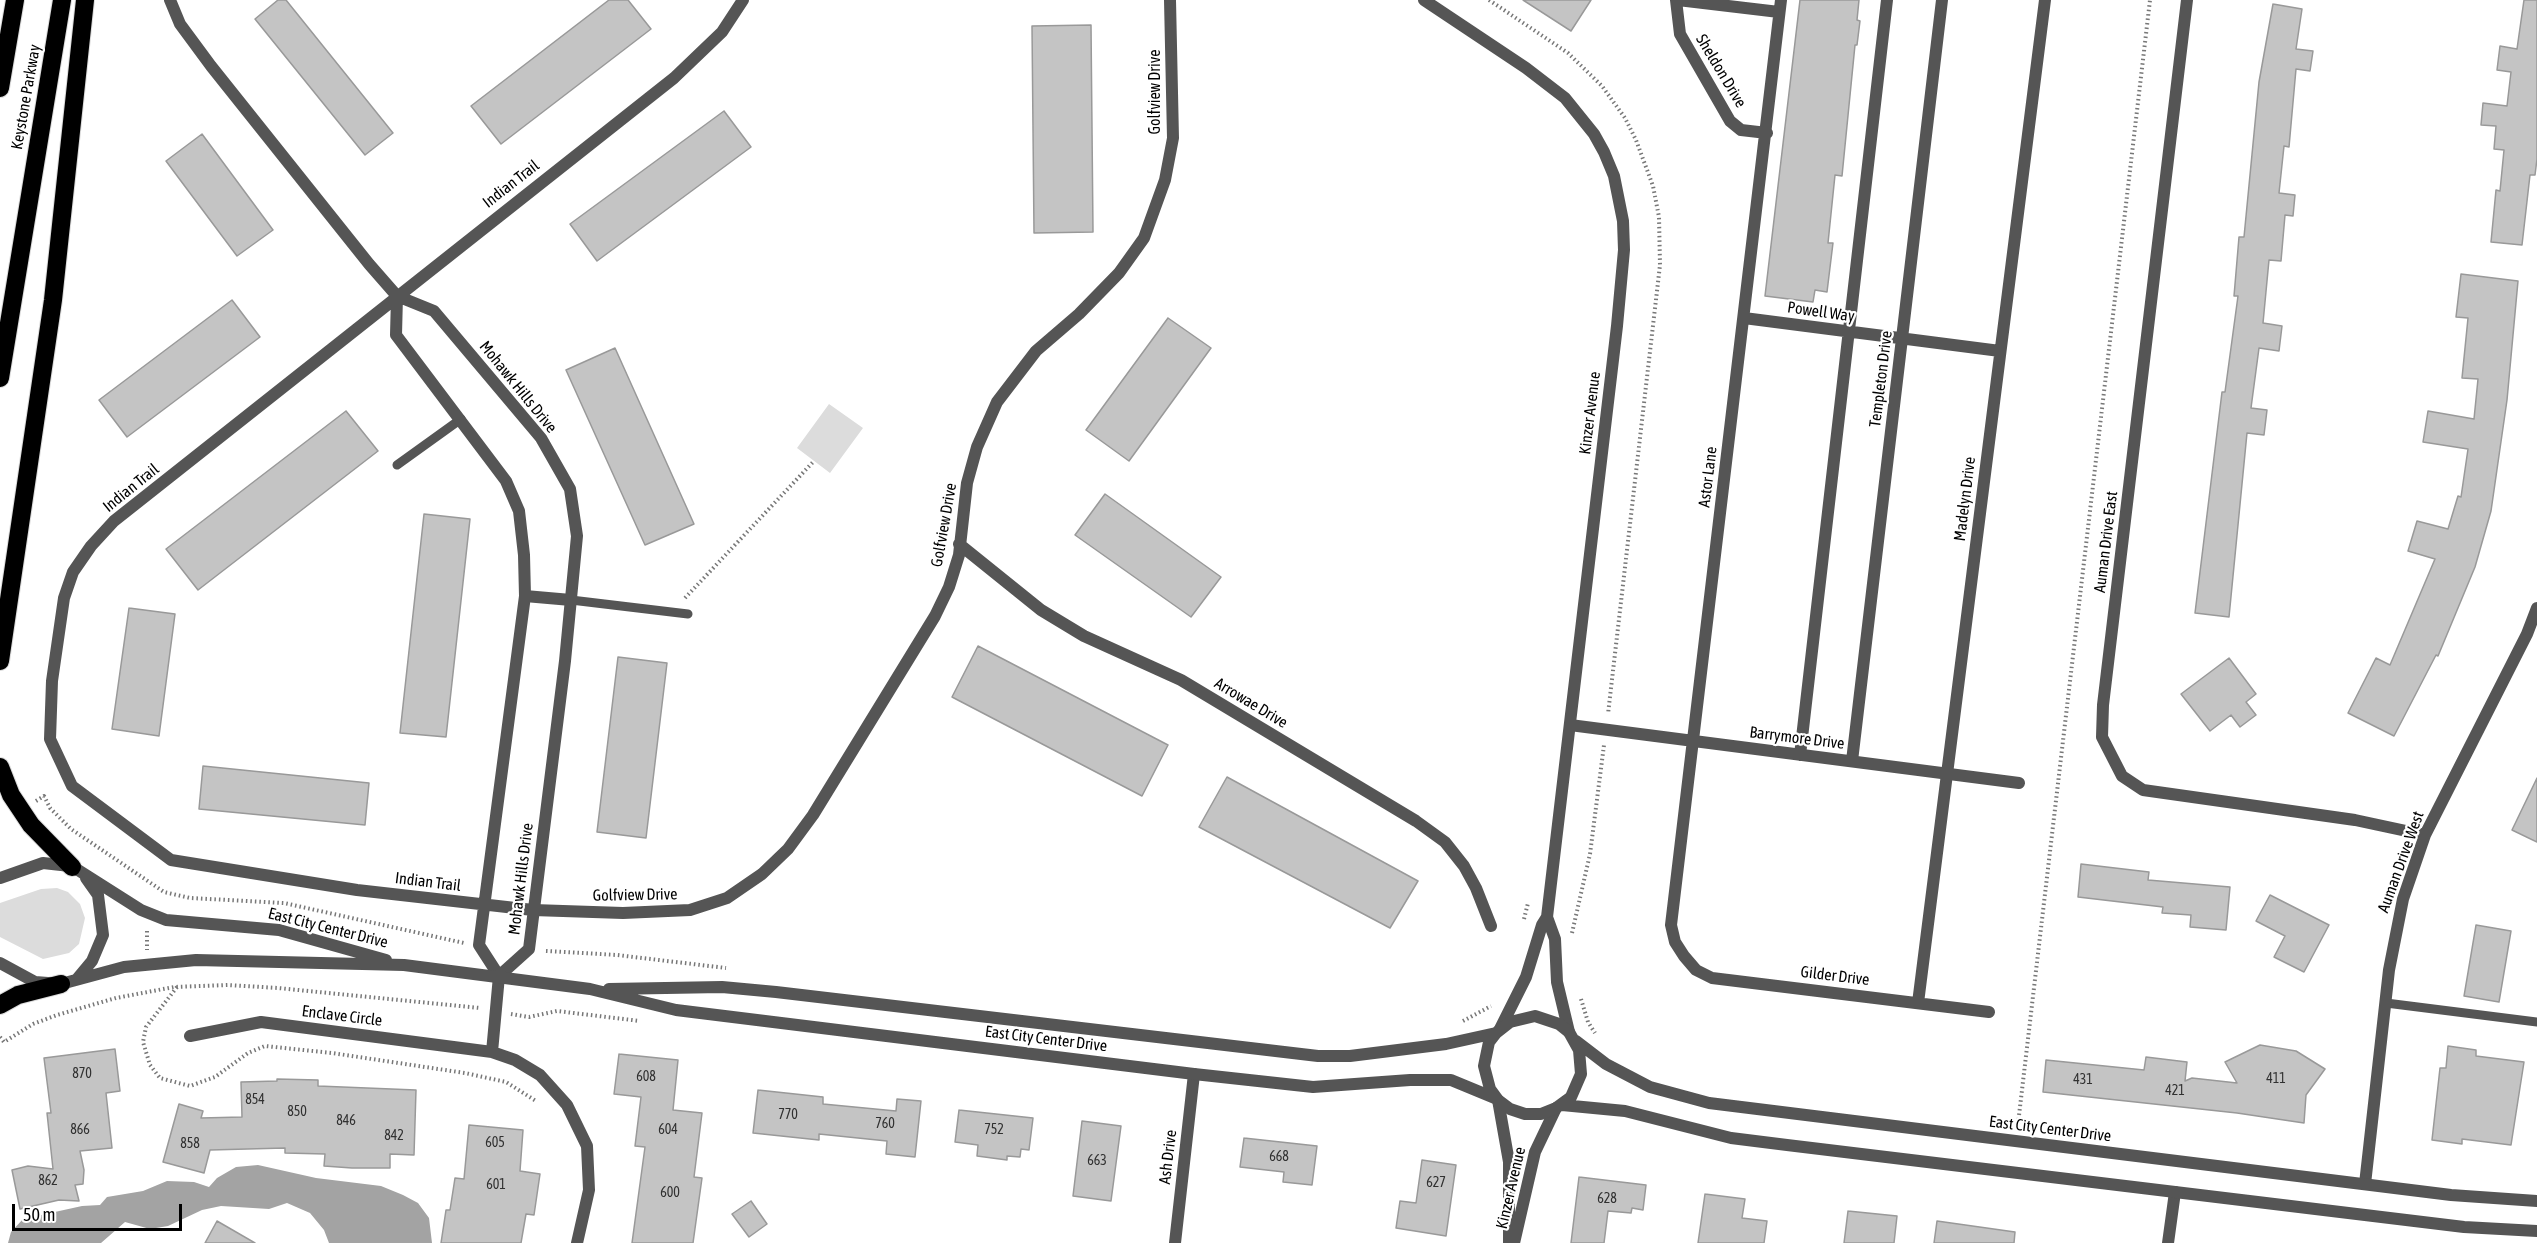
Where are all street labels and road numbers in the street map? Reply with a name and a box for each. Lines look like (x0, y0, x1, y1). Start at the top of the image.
street label: Sheldon Drive (1692, 31, 1750, 111)
street label: Keystone Parkway (7, 43, 45, 151)
street label: Golfview Drive (1145, 50, 1165, 134)
street label: Indian Trail (479, 156, 543, 212)
street label: Powell Way (1786, 298, 1856, 326)
street label: Templeton Drive (1866, 330, 1896, 428)
street label: Mohawk Hills Drive (475, 337, 561, 437)
street label: Kinzer Avenue (1575, 370, 1605, 456)
street label: Astor Lane (1695, 446, 1721, 508)
street label: Madelyn Drive (1950, 456, 1980, 542)
street label: Indian Trail (99, 460, 163, 516)
street label: Golfview Drive (927, 482, 961, 568)
street label: Auman Drive East (2090, 490, 2122, 594)
street label: Arrowae Drive (1211, 674, 1291, 732)
street label: Barrymore Drive (1749, 723, 1845, 753)
street label: Auman Drive West (2374, 809, 2428, 915)
street label: Mohawk Hills Drive (505, 822, 537, 936)
street label: Indian Trail (394, 868, 462, 896)
street label: Golfview Drive (592, 885, 678, 905)
street label: East City Center Drive (266, 904, 390, 952)
street label: Gilder Drive (1800, 962, 1870, 990)
street label: Enclave Circle (301, 1002, 383, 1030)
street label: East City Center Drive (984, 1022, 1108, 1056)
street label: East City Center Drive (1988, 1112, 2112, 1146)
street label: Ash Drive (1155, 1129, 1181, 1185)
street label: Kinzer Avenue (1492, 1145, 1530, 1231)

